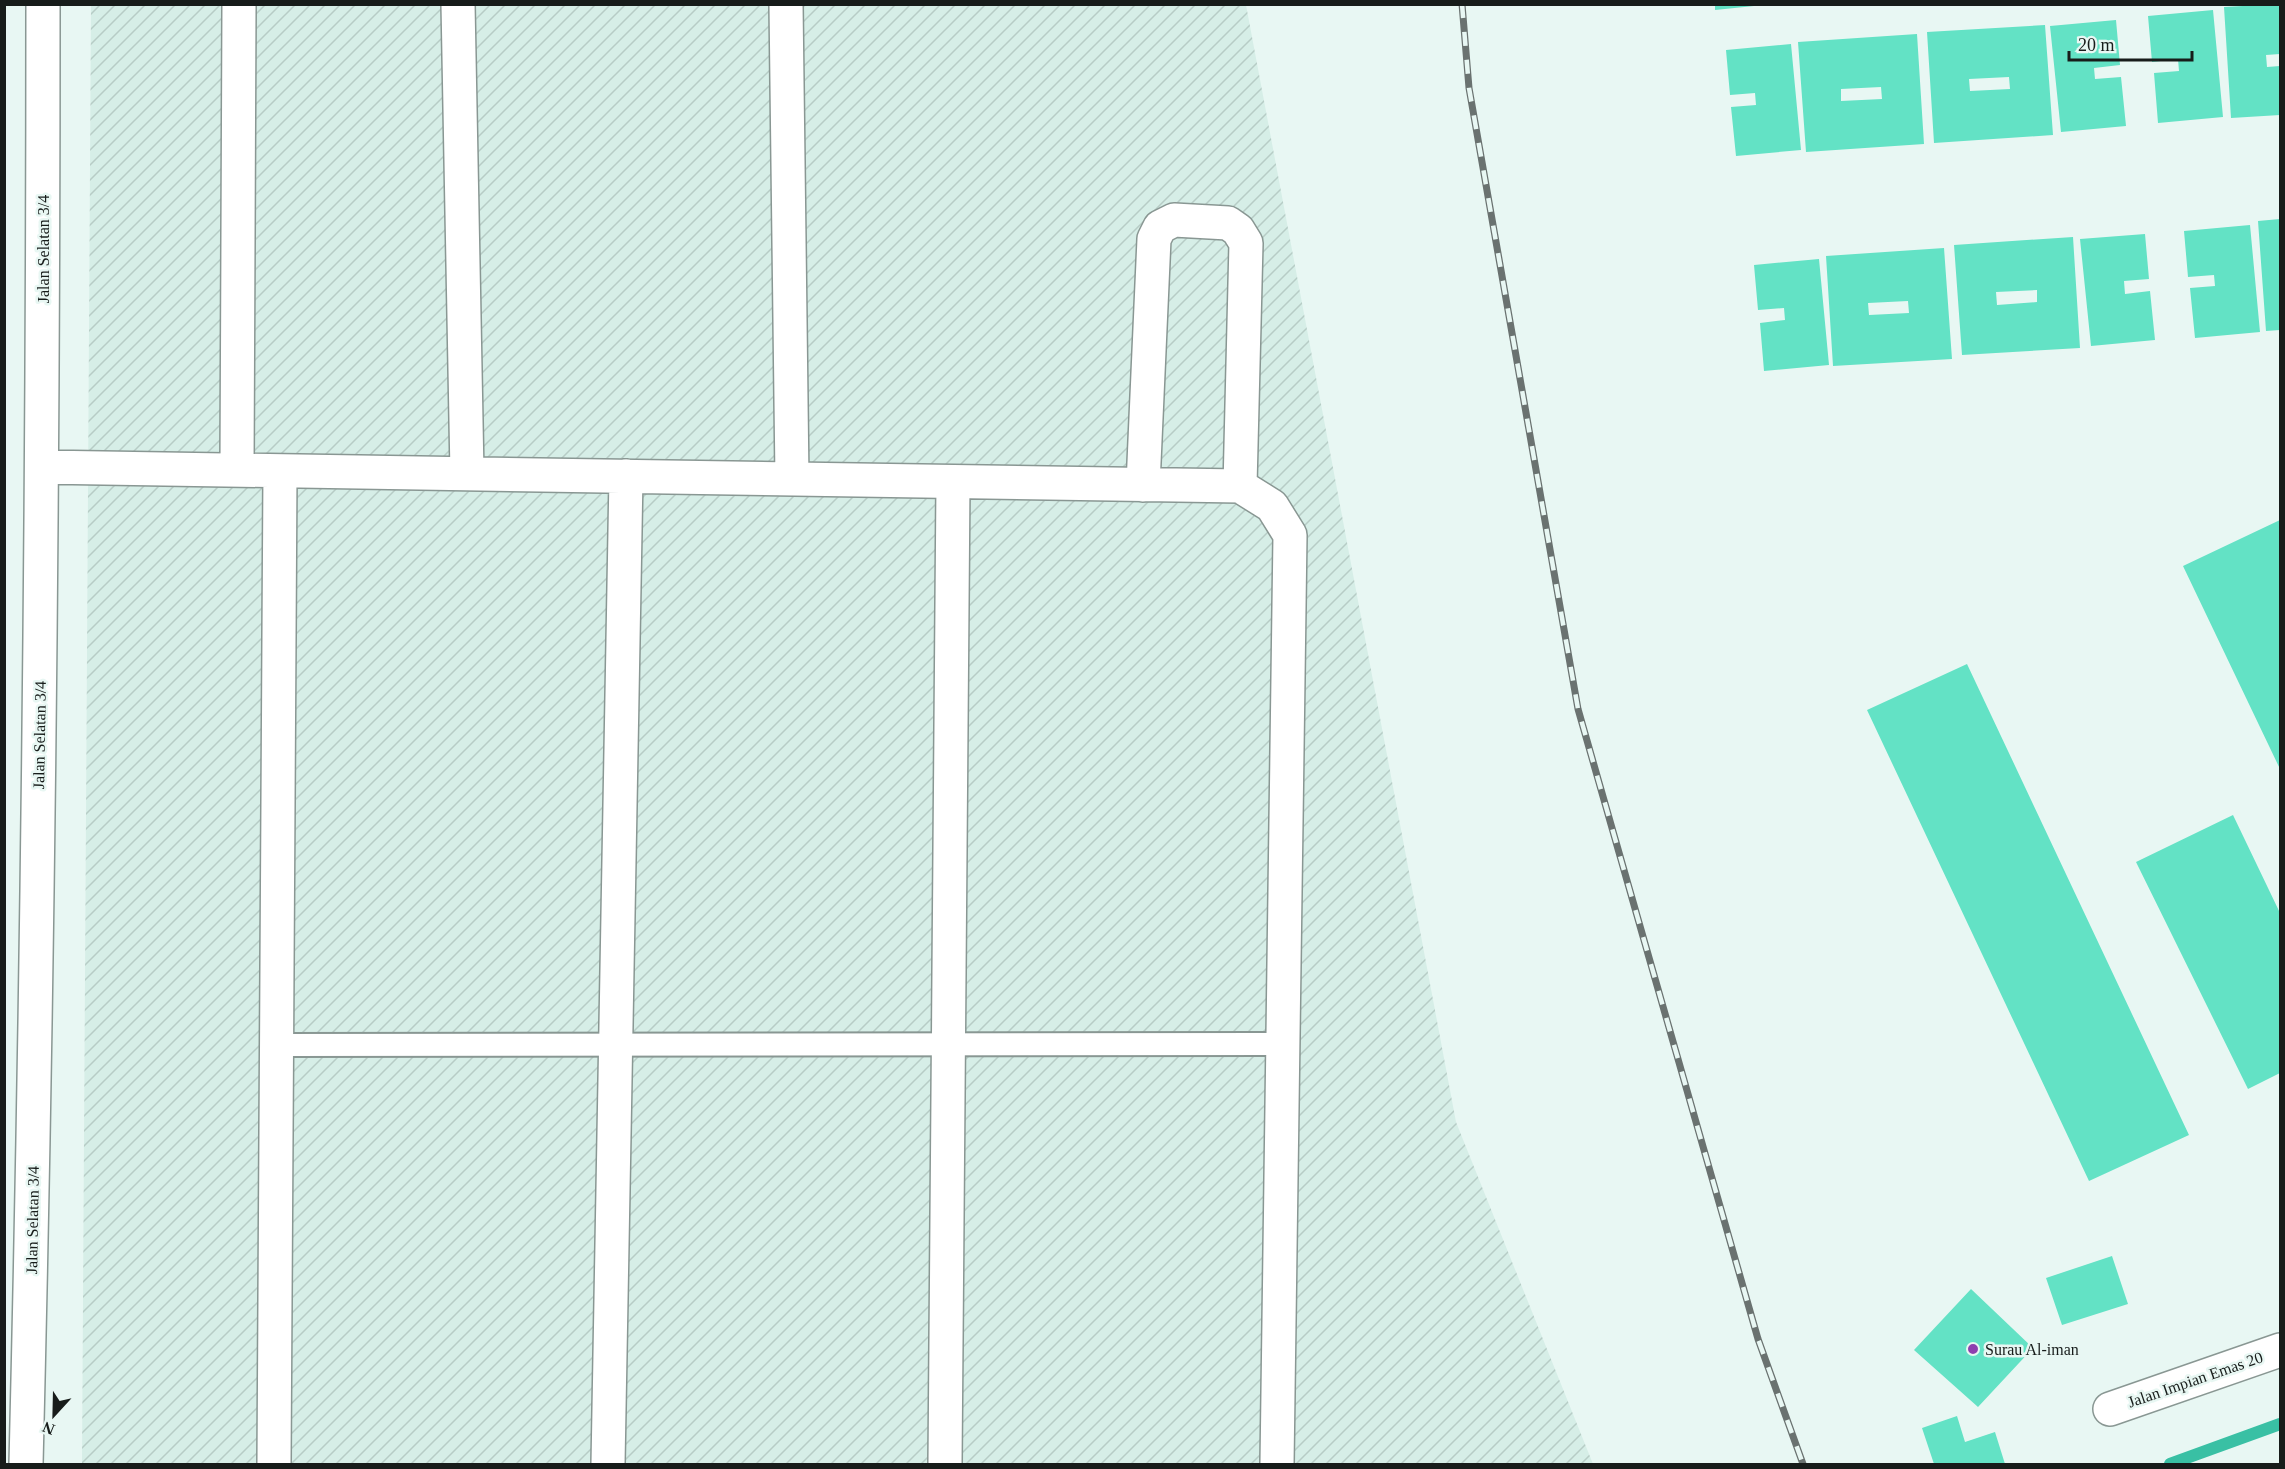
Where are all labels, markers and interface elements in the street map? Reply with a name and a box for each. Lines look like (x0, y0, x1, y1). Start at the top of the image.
scale bar (2069, 24, 2192, 62)
text: 20 m (2078, 35, 2115, 55)
street label: Jalan Selatan 3/4 (35, 195, 52, 303)
street label: Jalan Selatan 3/4 (30, 681, 49, 789)
street label: Jalan Selatan 3/4 (23, 1166, 42, 1274)
place label: Surau Al-iman (1985, 1341, 2079, 1358)
marker: Surau Al-iman (1966, 1342, 1980, 1356)
street label: Jalan Impian Emas 20 (2125, 1348, 2265, 1412)
north arrow (24, 1385, 84, 1445)
text: N (40, 1418, 57, 1438)

